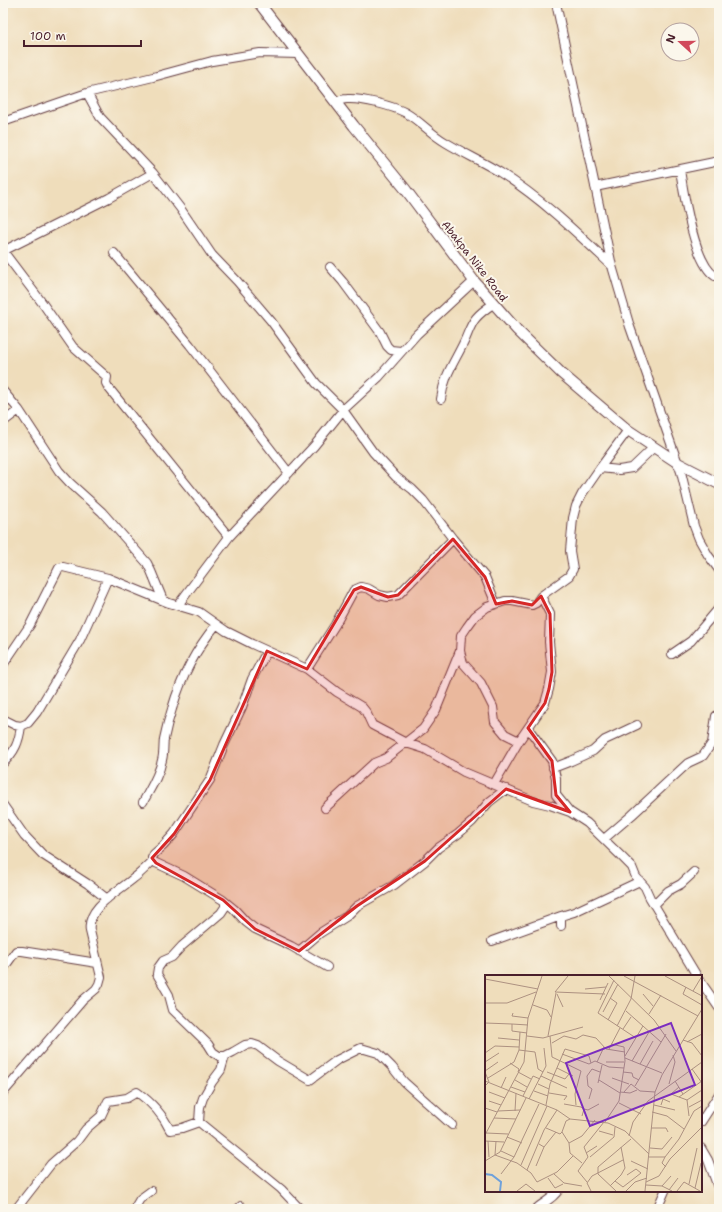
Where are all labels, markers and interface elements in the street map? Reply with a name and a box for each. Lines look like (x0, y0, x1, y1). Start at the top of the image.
scale bar (24, 22, 141, 48)
north arrow (660, 22, 700, 62)
text: 100 m (30, 28, 66, 44)
text: N (663, 32, 680, 45)
street label: Abakpa Nike Road (438, 218, 511, 305)
inset map (485, 975, 702, 1192)

